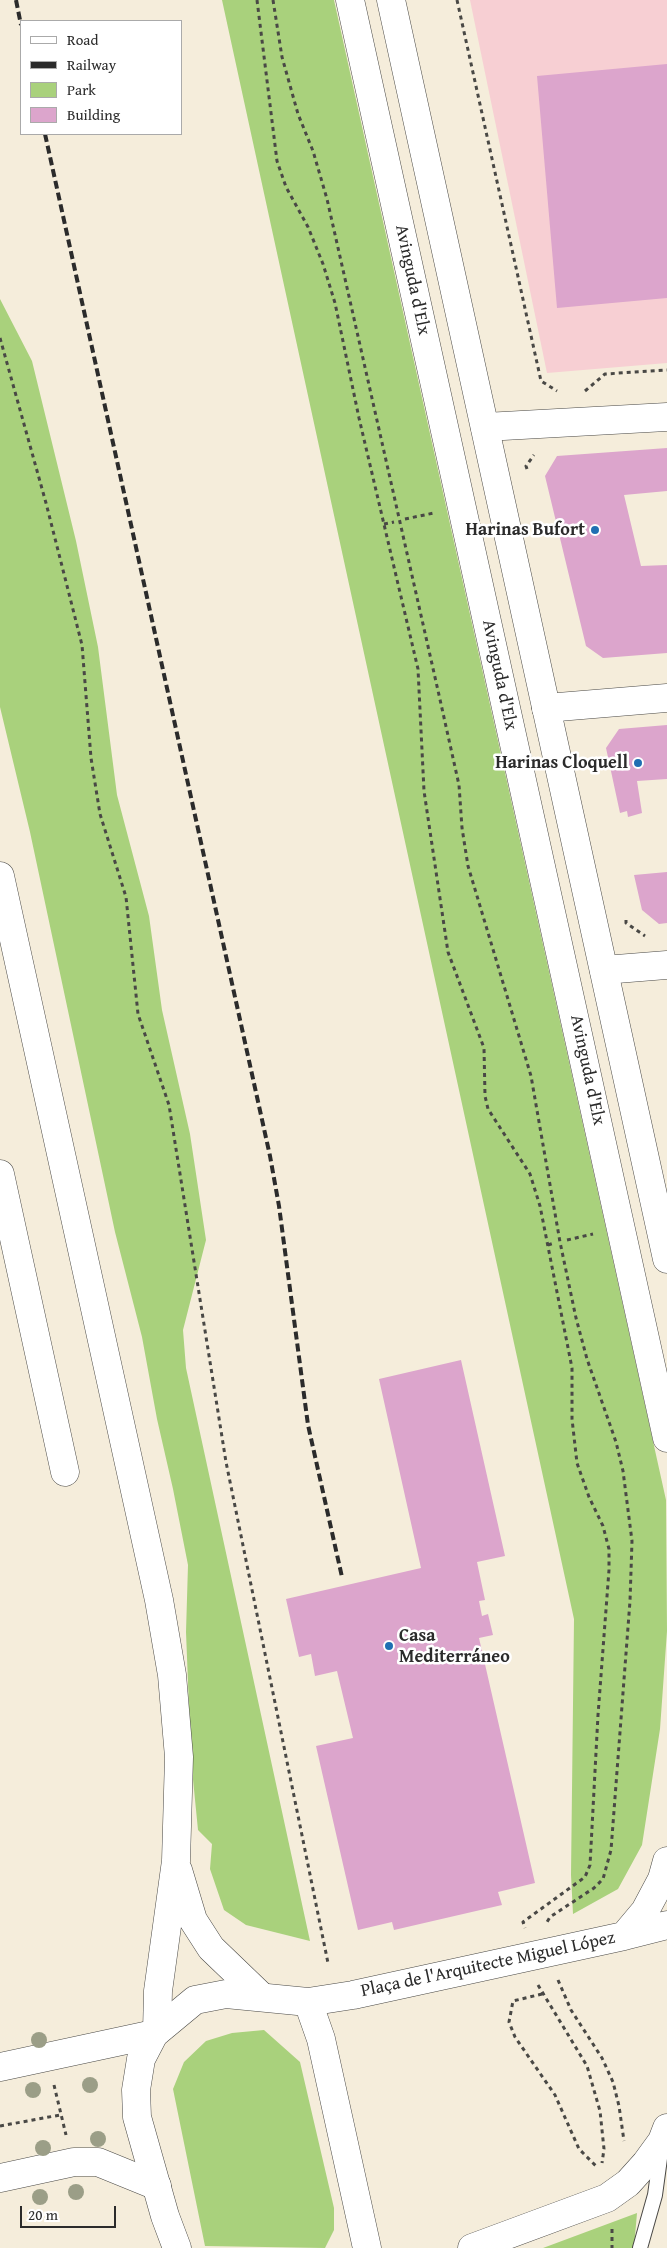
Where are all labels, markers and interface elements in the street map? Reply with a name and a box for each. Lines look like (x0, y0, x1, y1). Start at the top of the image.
legend (20, 20, 182, 135)
text: Road (67, 29, 98, 50)
text: Railway (67, 54, 116, 75)
text: Park (67, 79, 96, 100)
text: Building (67, 104, 120, 125)
street label: Avinguda d'Elx (390, 223, 434, 337)
place label: Harinas Bufort (465, 519, 585, 541)
marker: Harinas Bufort (589, 524, 601, 536)
street label: Avinguda d'Elx (477, 618, 521, 732)
place label: Harinas Cloquell (495, 752, 628, 774)
marker: Harinas Cloquell (632, 757, 644, 769)
street label: Avinguda d'Elx (565, 1013, 609, 1127)
place label: Casa Mediterráneo (399, 1625, 510, 1668)
marker: Casa Mediterráneo (383, 1640, 395, 1652)
street label: Plaça de l'Arquitecte Miguel López (359, 1927, 617, 2003)
scale bar (22, 2196, 119, 2228)
text: 20 m (28, 2204, 58, 2225)

